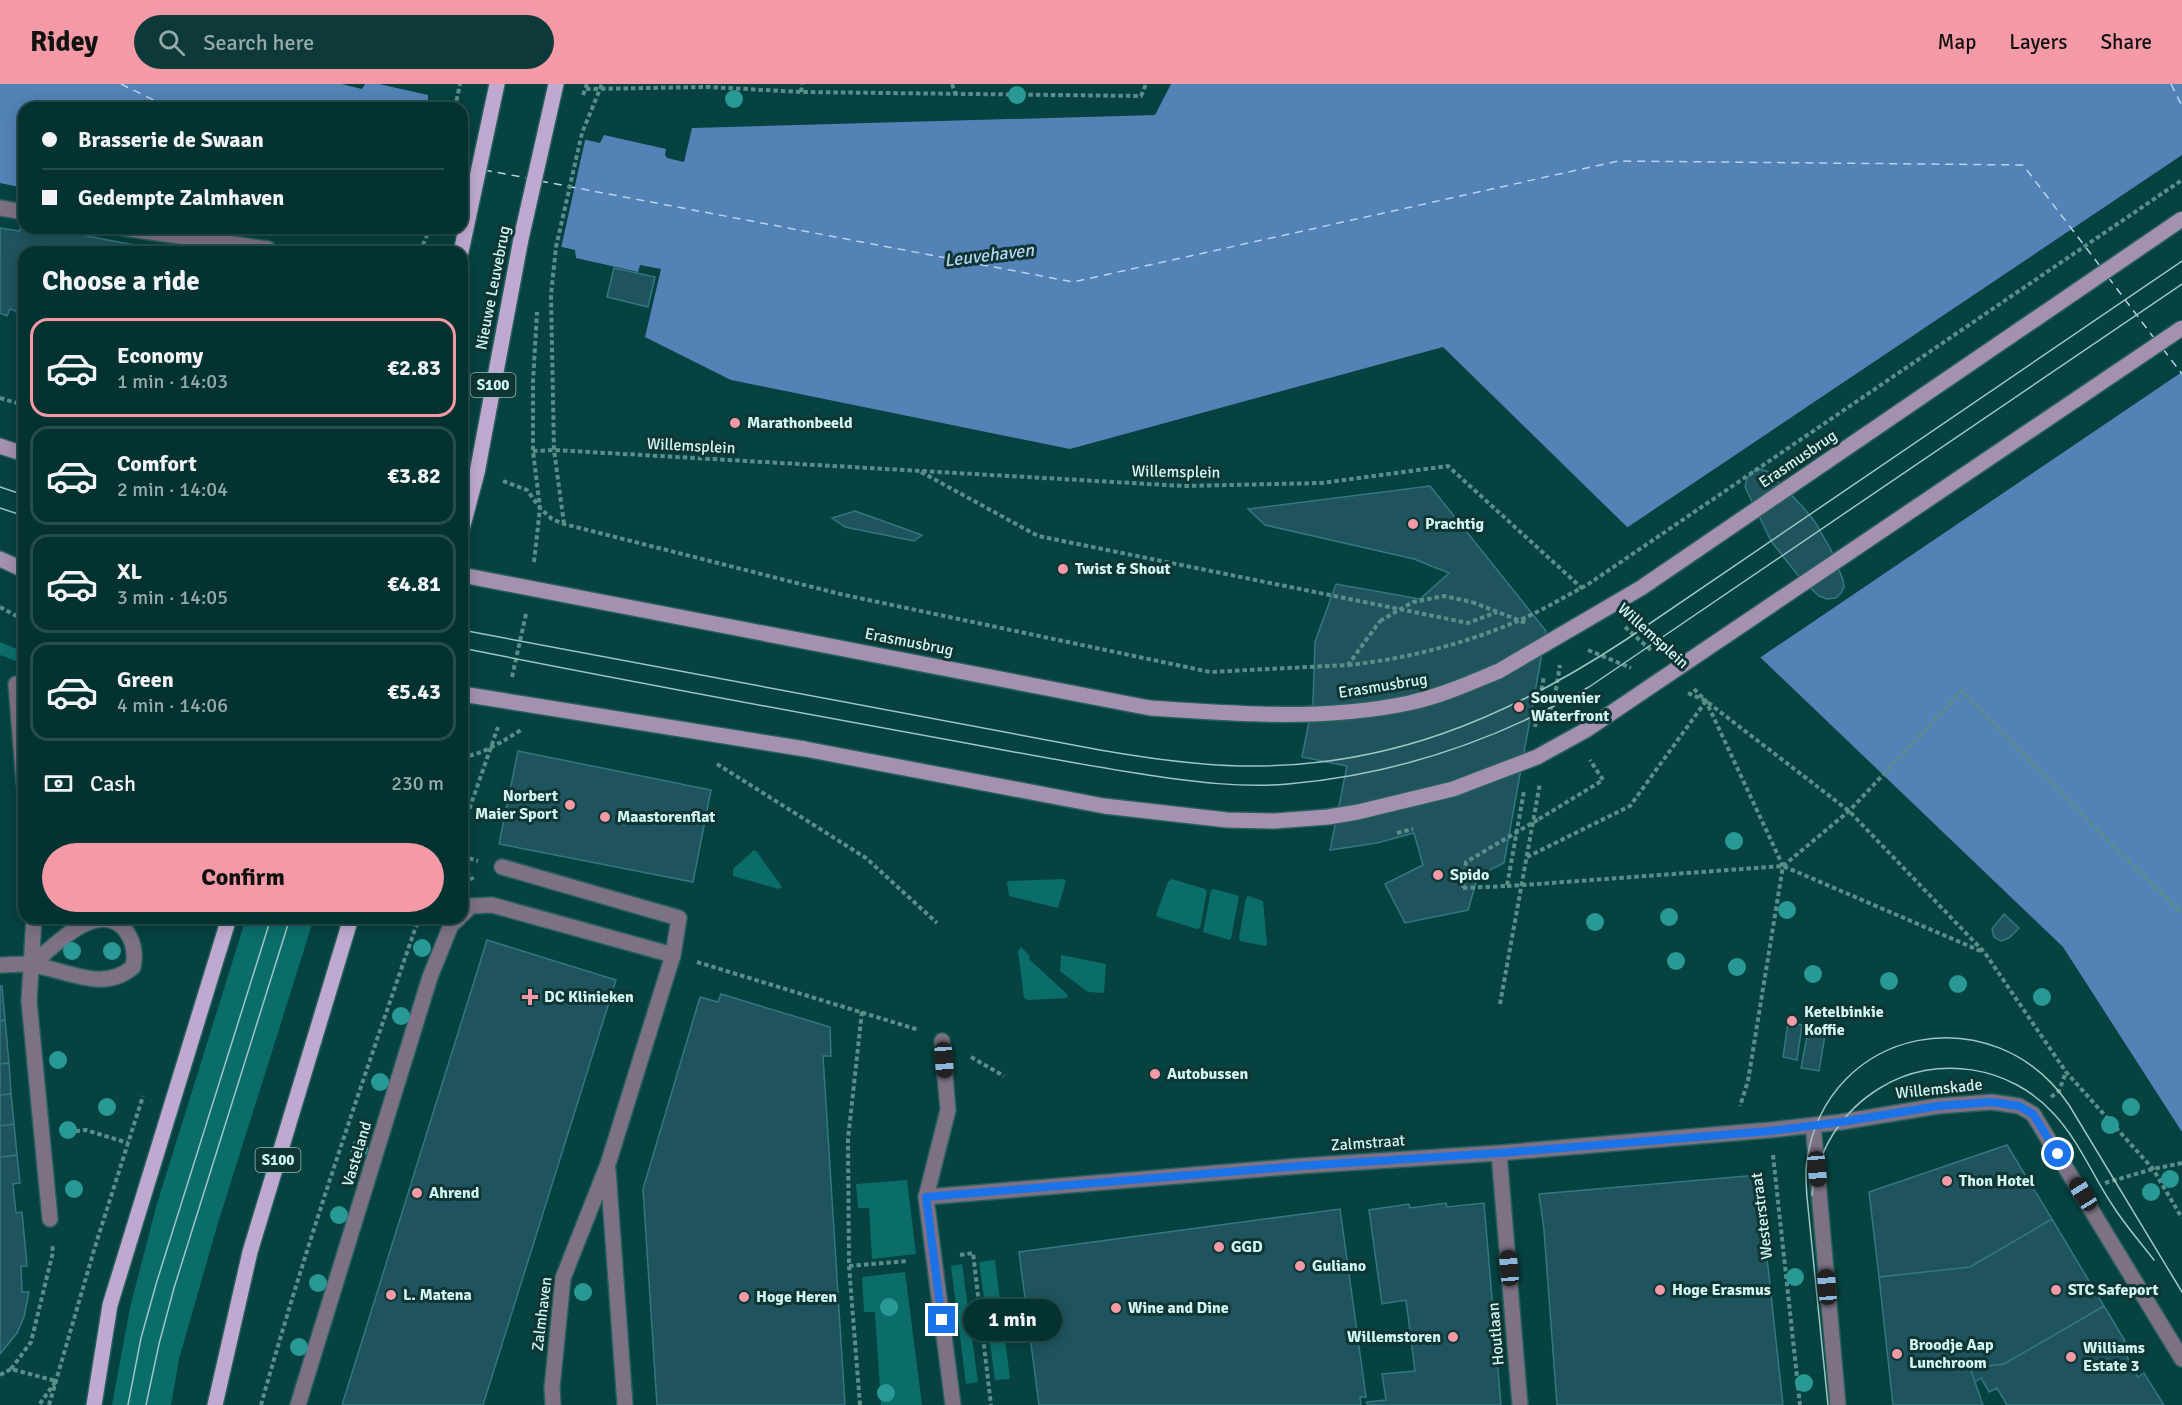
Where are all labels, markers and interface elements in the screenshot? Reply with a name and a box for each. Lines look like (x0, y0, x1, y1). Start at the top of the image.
search box (134, 15, 554, 69)
text: Ridey (30, 25, 98, 59)
icon: search (155, 26, 188, 59)
text: Search here (203, 29, 314, 56)
text: Map (1938, 29, 1976, 55)
text: Layers (2009, 29, 2067, 55)
text: Share (2100, 29, 2152, 55)
text: Brasserie de Swaan (78, 126, 264, 153)
text: Gedempte Zalmhaven (78, 184, 284, 211)
street label: Nieuwe Leuvebrug (471, 224, 515, 352)
water label: Leuvehaven (943, 238, 1036, 271)
text: Choose a ride (42, 265, 200, 298)
icon: car (45, 341, 99, 395)
text: Economy (117, 342, 203, 369)
text: €2.83 (387, 354, 441, 381)
text: 1 min · 14:03 (117, 369, 228, 394)
road number: S100 (470, 373, 516, 397)
place label: Marathonbeeld (747, 413, 853, 433)
marker: Marathonbeeld (728, 416, 742, 430)
street label: Erasmusbrug (1755, 426, 1841, 492)
street label: Willemsplein (646, 434, 736, 458)
icon: car (45, 449, 99, 503)
text: Comfort (117, 450, 197, 477)
street label: Willemsplein (1131, 461, 1221, 483)
text: €3.82 (387, 462, 441, 489)
text: 2 min · 14:04 (117, 477, 228, 502)
place label: Prachtig (1425, 514, 1485, 534)
marker: Prachtig (1406, 517, 1420, 531)
icon: car (45, 557, 99, 611)
text: XL (117, 558, 142, 585)
place label: Twist & Shout (1075, 559, 1171, 579)
marker: Twist & Shout (1056, 562, 1070, 576)
text: €4.81 (387, 570, 441, 597)
text: 3 min · 14:05 (117, 585, 228, 610)
street label: Willemsplein (1613, 599, 1693, 673)
street label: Erasmusbrug (863, 624, 955, 660)
icon: car (45, 665, 99, 719)
text: Green (117, 666, 174, 693)
street label: Erasmusbrug (1337, 669, 1429, 703)
text: €5.43 (387, 678, 441, 705)
place label: Souvenier Waterfront (1531, 688, 1609, 726)
text: 4 min · 14:06 (117, 693, 228, 718)
marker: Souvenier Waterfront (1512, 700, 1526, 714)
icon: cash (42, 767, 75, 800)
text: Cash (90, 770, 136, 797)
text: 230 m (391, 771, 444, 796)
place label: Norbert Maier Sport (475, 786, 558, 824)
marker: Norbert Maier Sport (563, 798, 577, 812)
place label: Maastorenflat (617, 807, 715, 827)
marker: Maastorenflat (598, 810, 612, 824)
button: Confirm (42, 843, 444, 912)
place label: Spido (1450, 865, 1489, 885)
marker: Spido (1431, 868, 1445, 882)
place label: DC Klinieken (544, 987, 634, 1007)
marker: DC Klinieken (521, 988, 539, 1006)
place label: Ketelbinkie Koffie (1804, 1002, 1884, 1040)
marker: Ketelbinkie Koffie (1785, 1014, 1799, 1028)
car (934, 1041, 954, 1079)
place label: Autobussen (1167, 1064, 1248, 1084)
marker: Autobussen (1148, 1067, 1162, 1081)
street label: Willemskade (1895, 1074, 1983, 1104)
street label: Vasteland (338, 1119, 376, 1189)
street label: Zalmstraat (1330, 1130, 1406, 1156)
route start (2044, 1140, 2071, 1167)
road number: S100 (256, 1148, 300, 1172)
car (1806, 1150, 1828, 1188)
street label: Westerstraat (1747, 1171, 1777, 1261)
place label: Thon Hotel (1959, 1171, 2035, 1191)
marker: Thon Hotel (1940, 1174, 1954, 1188)
car (2066, 1174, 2100, 1214)
place label: Ahrend (429, 1183, 480, 1203)
marker: Ahrend (410, 1186, 424, 1200)
place label: GGD (1231, 1237, 1263, 1257)
marker: GGD (1212, 1240, 1226, 1254)
car (1498, 1249, 1520, 1287)
place label: Guliano (1312, 1256, 1366, 1276)
marker: Guliano (1293, 1259, 1307, 1273)
car (1816, 1268, 1838, 1306)
street label: Zalmhaven (528, 1276, 556, 1352)
place label: Hoge Erasmus (1672, 1280, 1771, 1300)
place label: STC Safeport (2068, 1280, 2158, 1300)
marker: Hoge Erasmus (1653, 1283, 1667, 1297)
marker: STC Safeport (2049, 1283, 2063, 1297)
place label: L. Matena (403, 1285, 472, 1305)
place label: Hoge Heren (756, 1287, 837, 1307)
marker: L. Matena (384, 1288, 398, 1302)
marker: Hoge Heren (737, 1290, 751, 1304)
place label: Wine and Dine (1128, 1298, 1229, 1318)
callout: 1 min (963, 1299, 1062, 1341)
marker: Wine and Dine (1109, 1301, 1123, 1315)
street label: Houtlaan (1483, 1302, 1509, 1366)
route end (928, 1306, 955, 1333)
text: 1 min (988, 1307, 1037, 1332)
place label: Willemstoren (1347, 1327, 1441, 1347)
marker: Willemstoren (1446, 1330, 1460, 1344)
place label: Broodje Aap Lunchroom (1909, 1335, 1994, 1373)
place label: Williams Estate 3 (2083, 1338, 2145, 1376)
marker: Broodje Aap Lunchroom (1890, 1347, 1904, 1361)
marker: Williams Estate 3 (2064, 1350, 2078, 1364)

